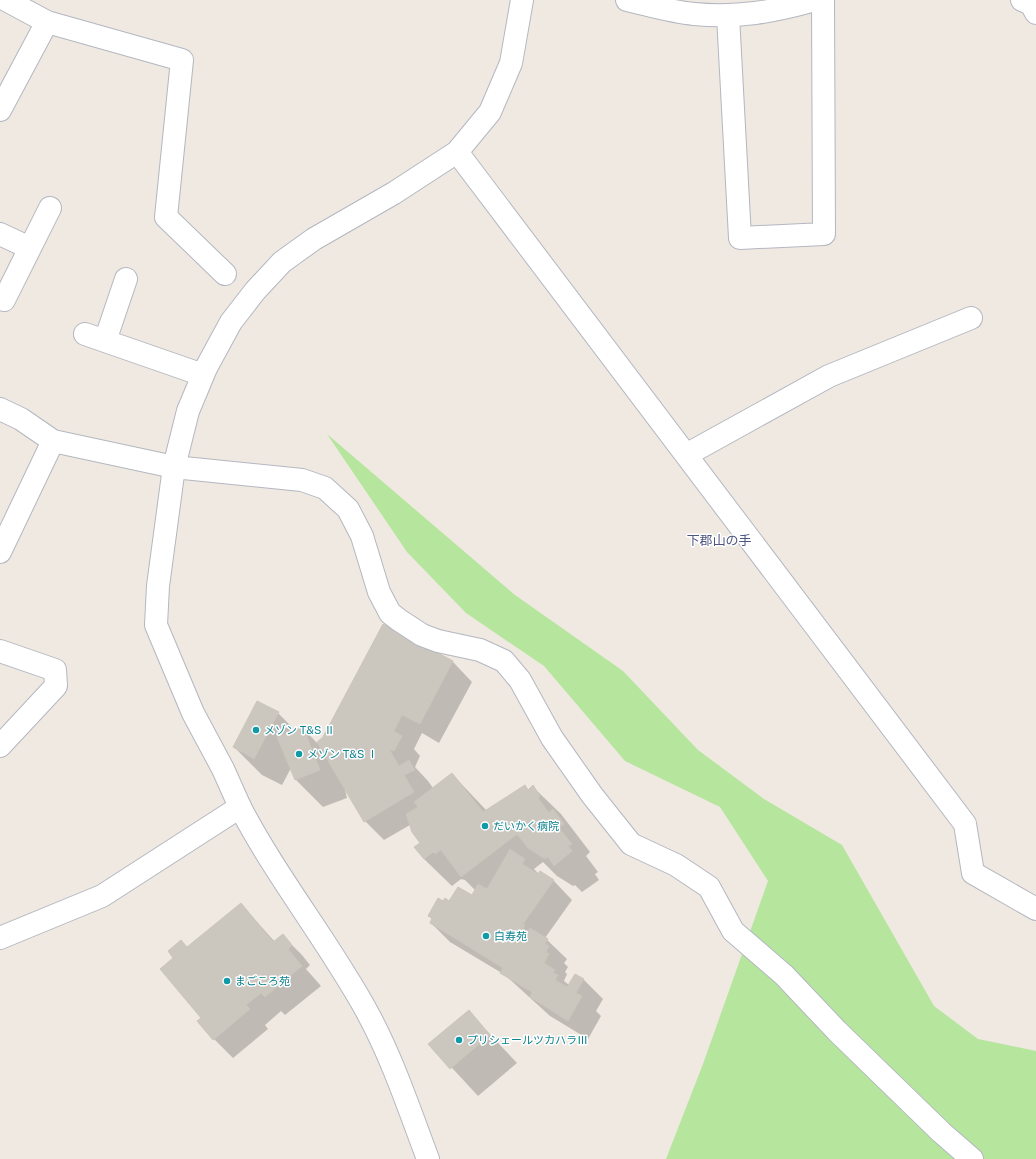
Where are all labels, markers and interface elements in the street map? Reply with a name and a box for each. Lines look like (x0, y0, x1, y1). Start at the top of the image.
district label: 下郡山の手 (686, 533, 752, 548)
place label: メゾン T&S Ⅱ (264, 724, 335, 736)
marker: メゾン T&S Ⅱ (251, 725, 261, 735)
place label: メゾン T&S Ⅰ (307, 748, 378, 760)
marker: メゾン T&S Ⅰ (294, 749, 304, 759)
place label: だいかく病院 (493, 820, 559, 832)
marker: だいかく病院 (480, 821, 490, 831)
place label: 白寿苑 (494, 930, 527, 942)
marker: 白寿苑 (481, 931, 491, 941)
place label: まごころ苑 (235, 975, 290, 987)
marker: まごころ苑 (222, 976, 232, 986)
place label: プリシェールツカハラⅢ (467, 1034, 588, 1046)
marker: プリシェールツカハラⅢ (454, 1035, 464, 1045)

